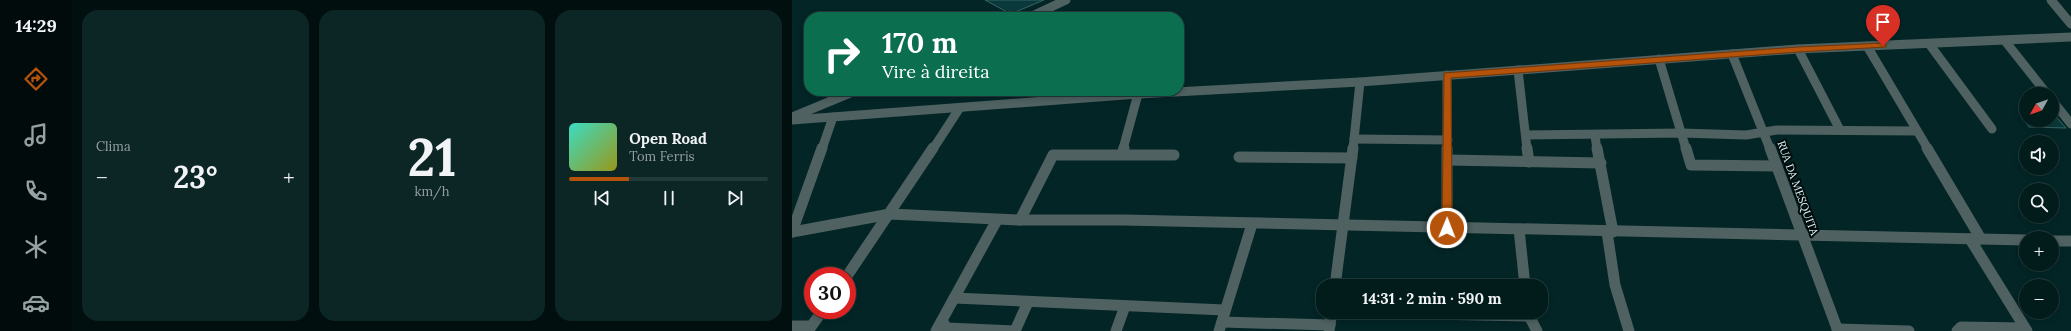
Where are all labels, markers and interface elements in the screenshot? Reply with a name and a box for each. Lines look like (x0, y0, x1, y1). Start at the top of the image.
pin (1866, 5, 1900, 46)
icon: arrive (1872, 11, 1894, 33)
text: 14:29 (15, 14, 57, 37)
text: 170 m (882, 25, 957, 61)
icon: right (816, 28, 868, 80)
text: Vire à direita (882, 60, 990, 83)
icon: directions (22, 65, 50, 93)
north arrow (2019, 87, 2059, 127)
map controls (2019, 87, 2059, 319)
icon: music (22, 121, 50, 149)
text: 21 (408, 124, 456, 190)
text: Open Road (629, 129, 707, 148)
button: sound (2019, 135, 2059, 175)
text: Clima (96, 138, 131, 155)
street label: RUA DA MESQUITA (1774, 139, 1822, 238)
text: Tom Ferris (629, 148, 695, 165)
text: 23° (173, 158, 217, 196)
text: − (96, 163, 108, 191)
text: + (283, 163, 295, 191)
icon: phone (22, 177, 50, 205)
text: km/h (414, 183, 450, 200)
button: search (2019, 183, 2059, 223)
icon: previous (591, 187, 613, 209)
icon: pause (658, 187, 680, 209)
icon: next (724, 187, 746, 209)
position arrow (1426, 207, 1468, 249)
button: + (2019, 231, 2059, 271)
icon: climate (22, 233, 50, 261)
speed limit sign: 30 (804, 267, 856, 319)
button: − (2019, 279, 2059, 319)
icon: car (22, 289, 50, 317)
text: 14:31 · 2 min · 590 m (1362, 289, 1502, 308)

